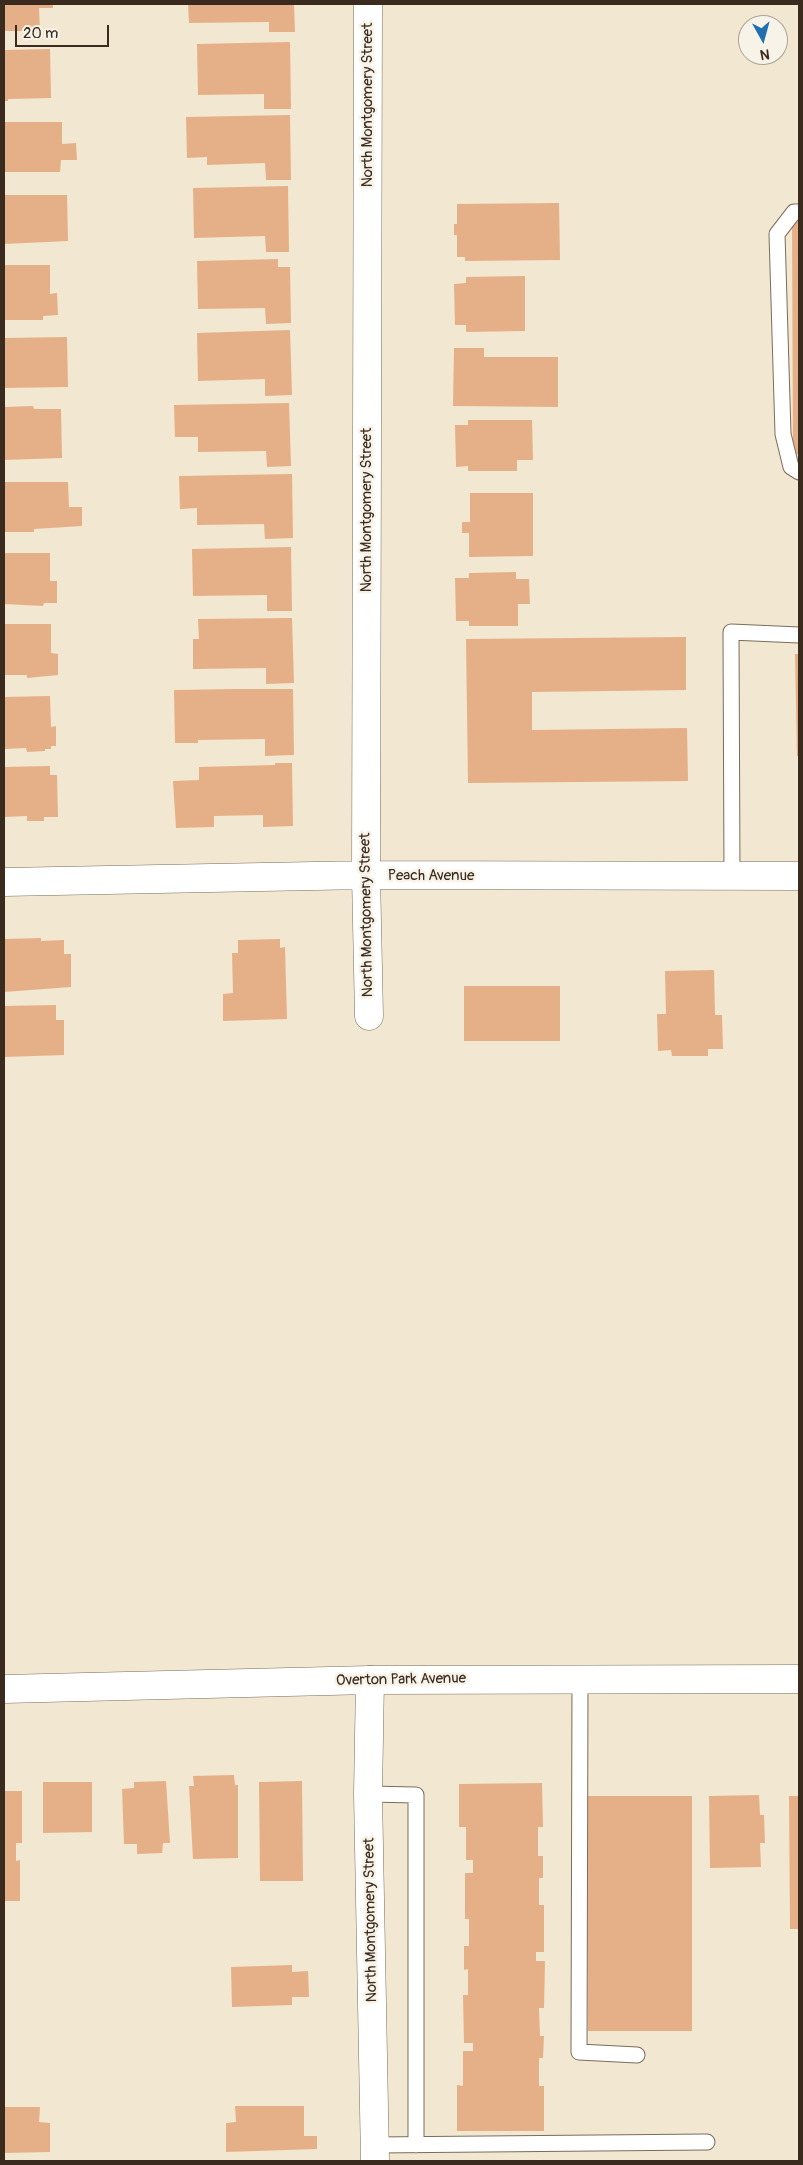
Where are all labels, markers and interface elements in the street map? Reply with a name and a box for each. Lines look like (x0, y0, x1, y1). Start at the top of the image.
scale bar (18, 15, 111, 47)
north arrow (738, 15, 788, 65)
street label: North Montgomery Street (359, 23, 377, 187)
text: 20 m (23, 24, 58, 43)
text: N (759, 45, 771, 63)
street label: North Montgomery Street (358, 428, 376, 592)
street label: North Montgomery Street (357, 833, 377, 997)
street label: Peach Avenue (388, 867, 474, 885)
street label: Overton Park Avenue (336, 1670, 466, 1690)
street label: North Montgomery Street (361, 1838, 381, 2002)

